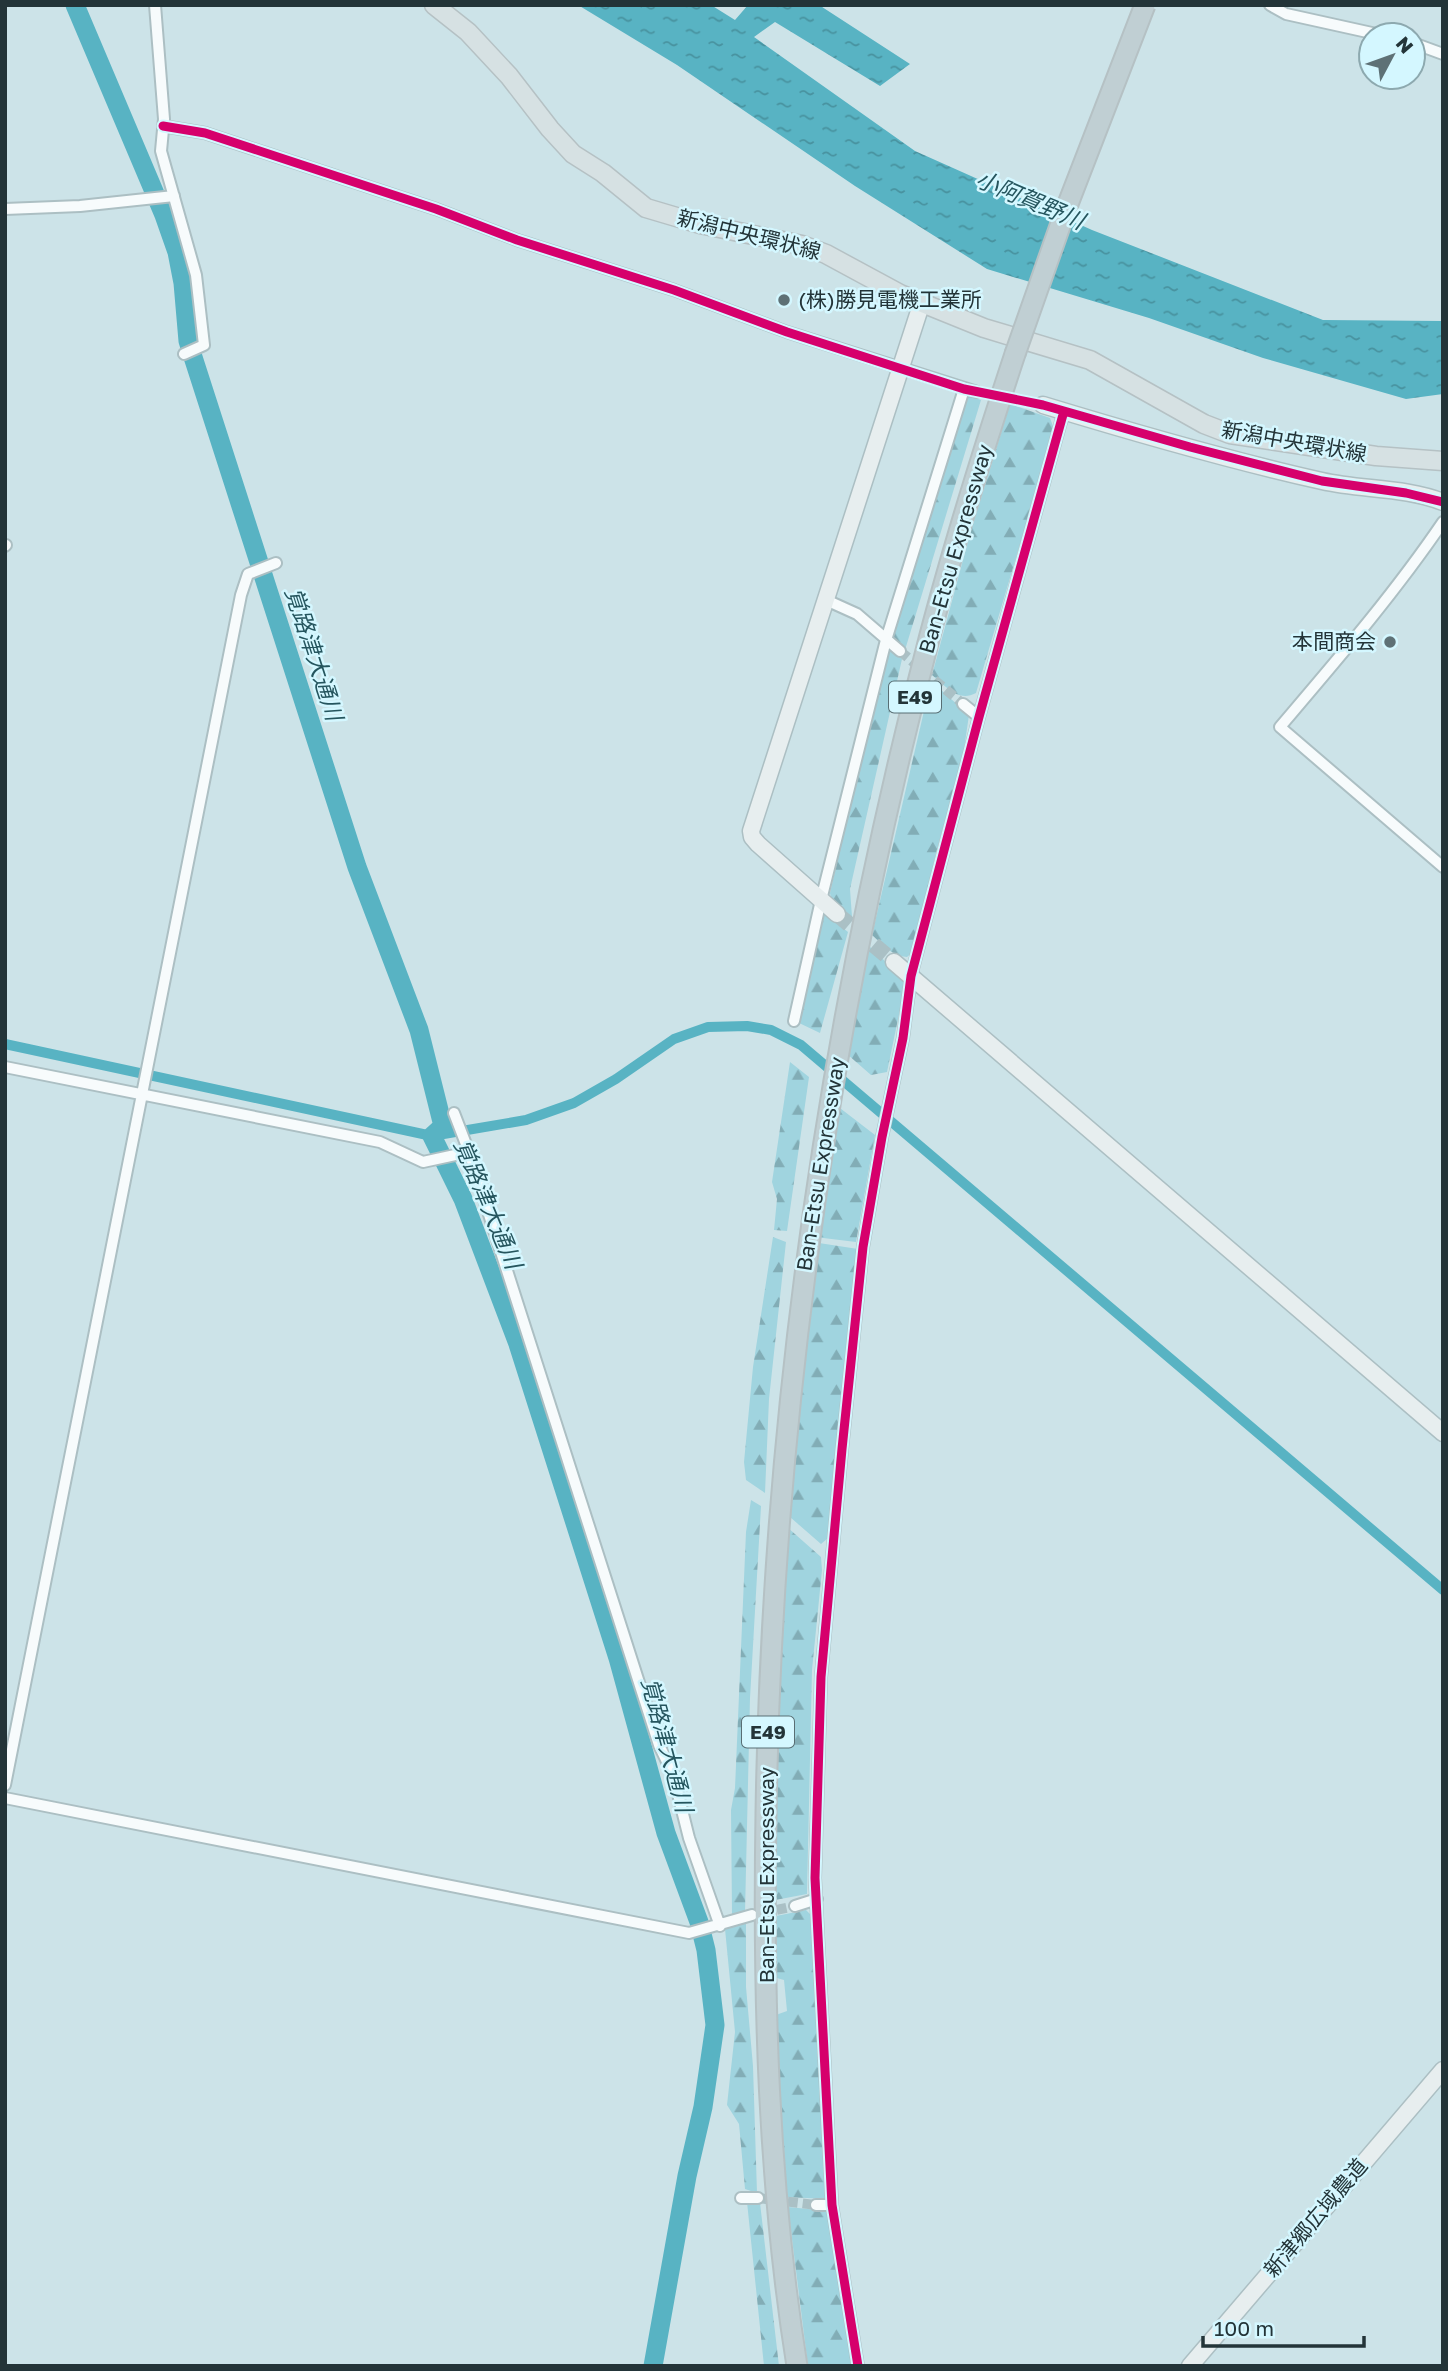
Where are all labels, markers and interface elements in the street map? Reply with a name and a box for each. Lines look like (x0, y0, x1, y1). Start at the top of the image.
north arrow (1357, 21, 1427, 91)
text: N (1392, 32, 1419, 58)
water label: 小阿賀野川 (972, 164, 1092, 236)
street label: 新潟中央環状線 (675, 204, 824, 264)
place label: (株)勝見電機工業所 (798, 286, 982, 312)
marker: (株)勝見電機工業所 (776, 292, 792, 308)
street label: 新潟中央環状線 (1220, 415, 1369, 467)
street label: Ban-Etsu Expressway (913, 441, 997, 656)
water label: 覚路津大通川 (280, 584, 351, 726)
place label: 本間商会 (1292, 628, 1376, 654)
marker: 本間商会 (1382, 634, 1398, 650)
road number: E49 (889, 682, 941, 712)
street label: Ban-Etsu Expressway (790, 1055, 850, 1273)
water label: 覚路津大通川 (449, 1135, 530, 1275)
water label: 覚路津大通川 (637, 1674, 700, 1818)
road number: E49 (742, 1716, 794, 1748)
street label: Ban-Etsu Expressway (753, 1766, 779, 1983)
street label: 新津郷広域農道 (1258, 2153, 1372, 2282)
scale bar (1203, 2304, 1364, 2348)
text: 100 m (1214, 2315, 1274, 2341)

